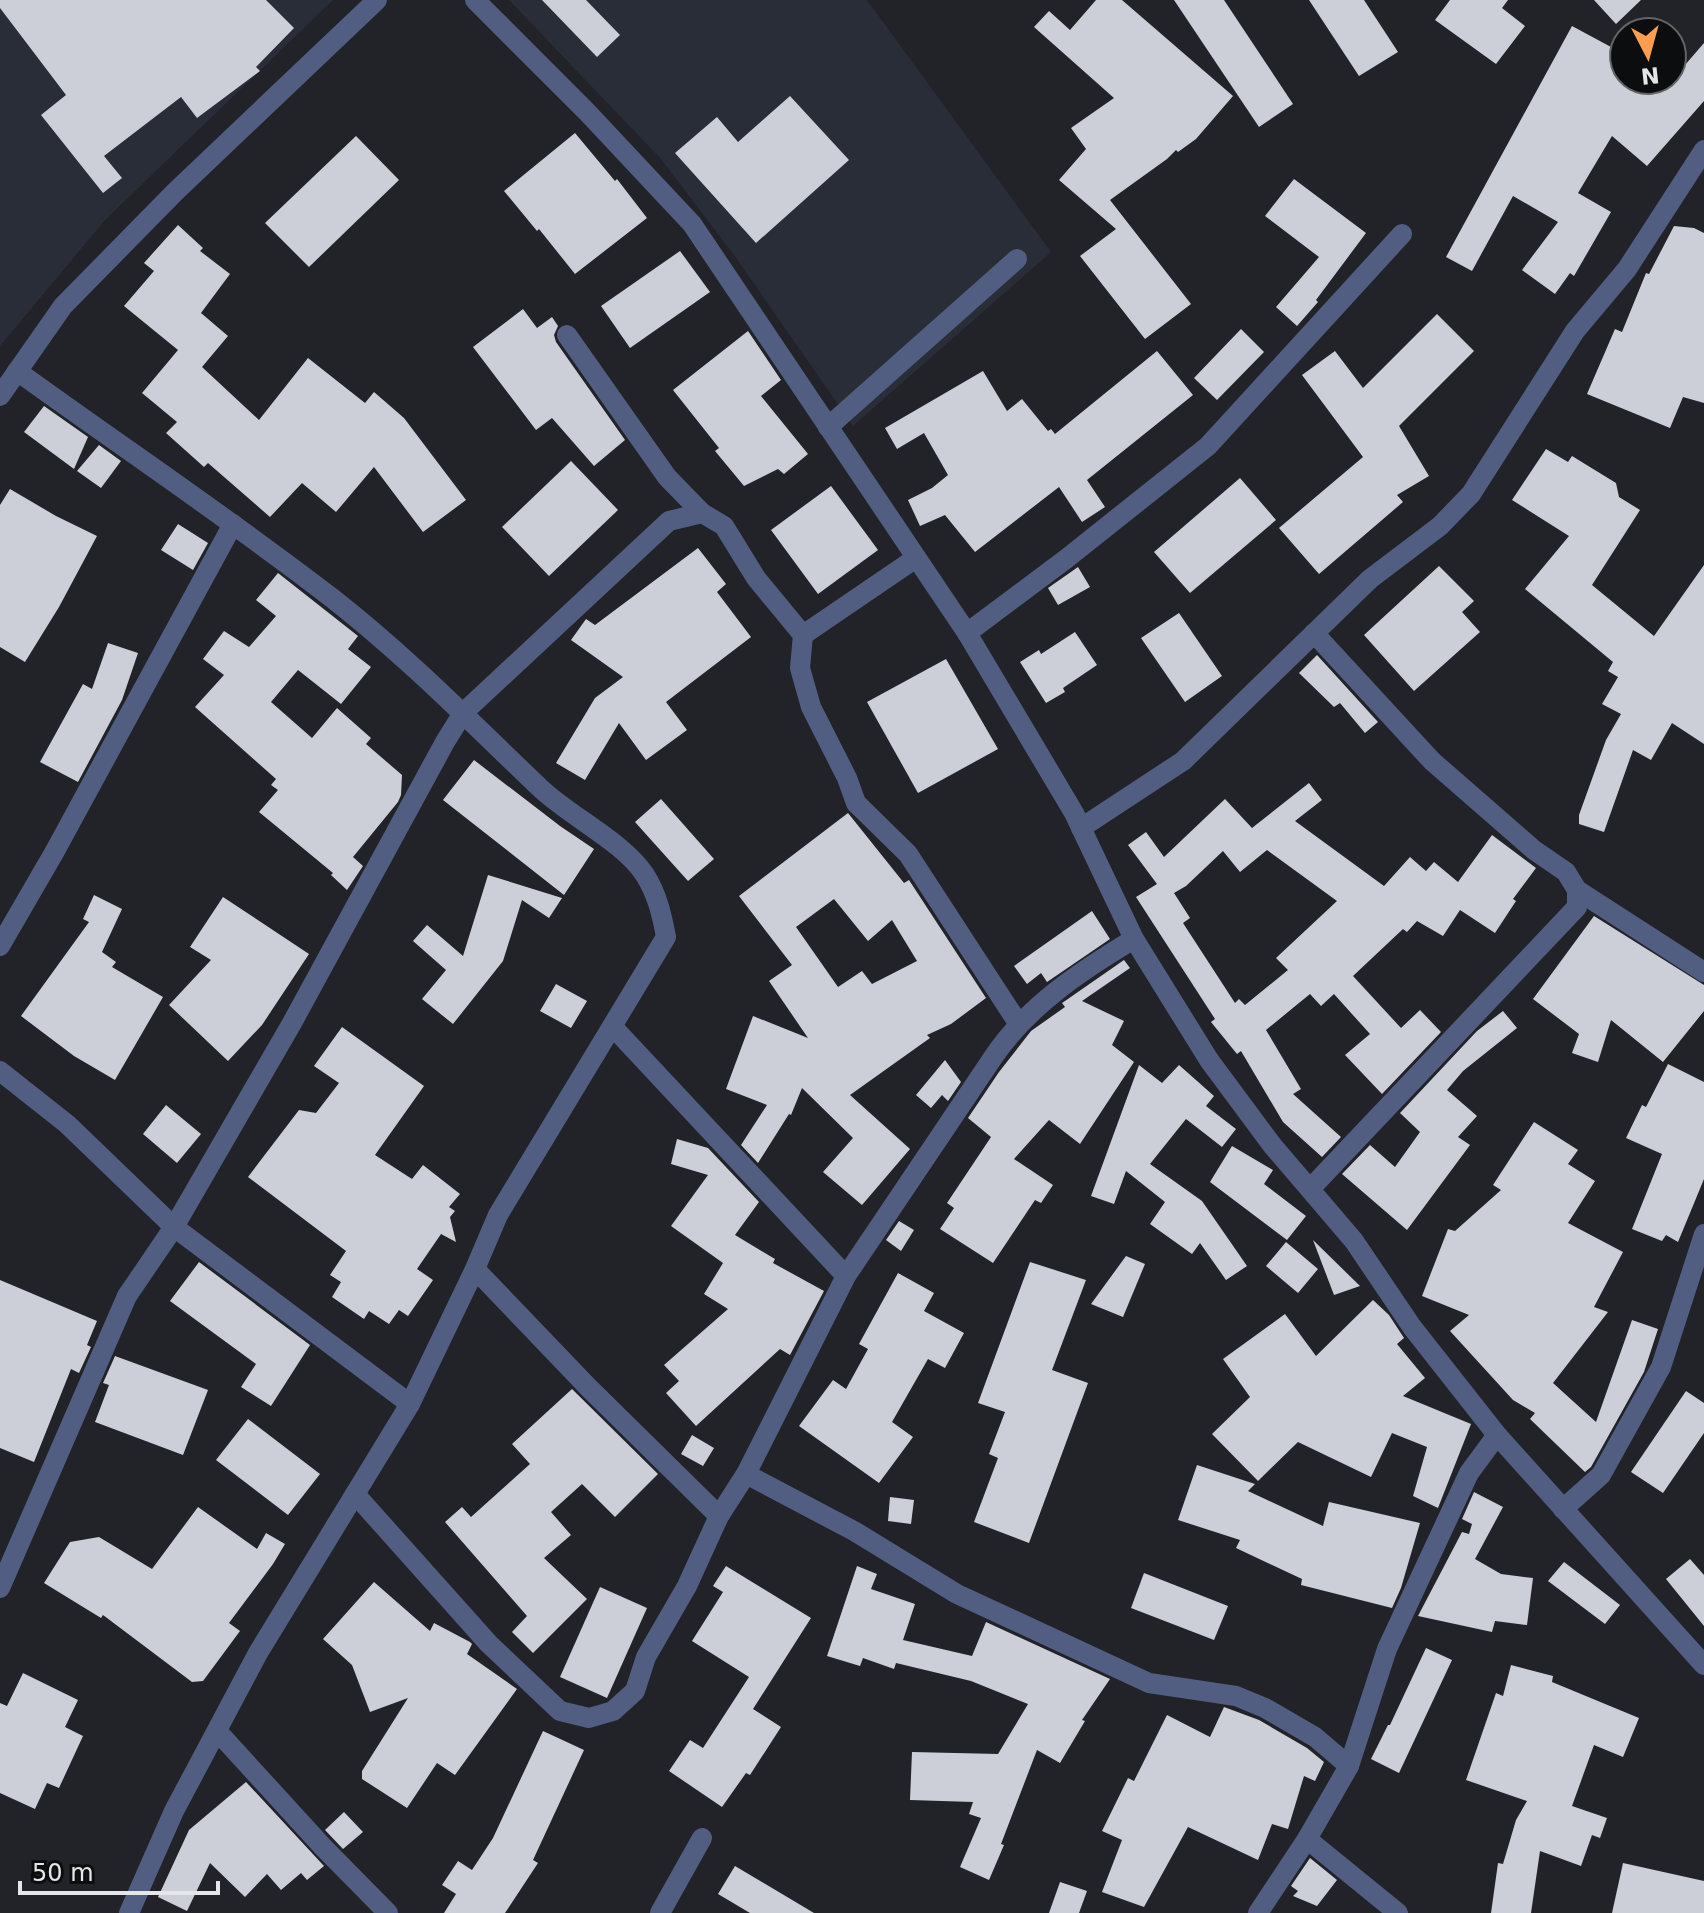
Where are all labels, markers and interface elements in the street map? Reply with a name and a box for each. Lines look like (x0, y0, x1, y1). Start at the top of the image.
north arrow (1608, 16, 1688, 96)
text: N (1640, 62, 1661, 89)
scale bar (20, 1845, 218, 1895)
text: 50 m (32, 1859, 94, 1887)

